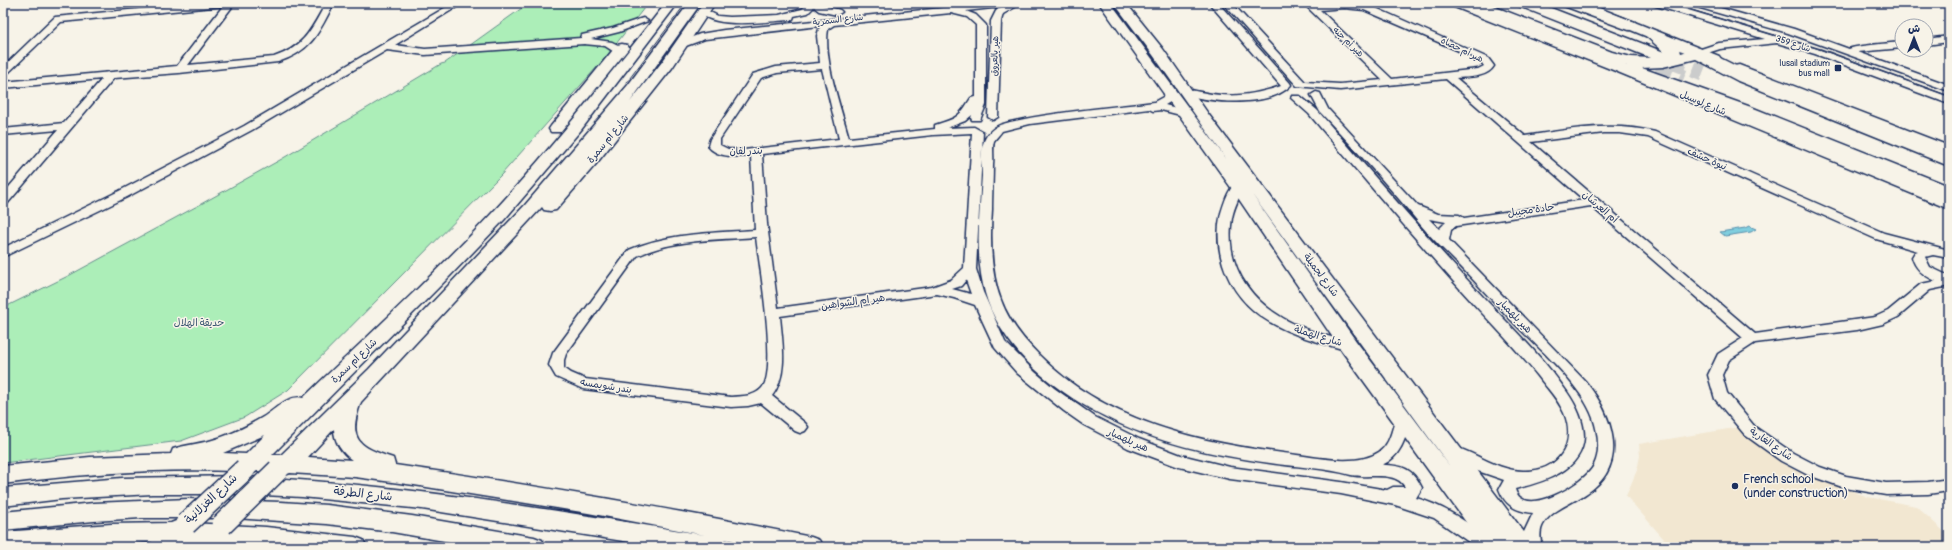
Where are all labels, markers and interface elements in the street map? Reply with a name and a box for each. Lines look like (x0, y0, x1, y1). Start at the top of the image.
street label: شارع السمرية (812, 12, 864, 28)
north arrow (1894, 18, 1934, 58)
text: ش (1908, 22, 1920, 35)
street label: هير أم جنه (1330, 25, 1366, 60)
street label: شارع 359 (1774, 33, 1812, 55)
street label: هير بالعروق (989, 35, 1001, 76)
street label: هير أم حصاه (1439, 35, 1485, 66)
place label: lusail stadium bus mall (1779, 58, 1830, 79)
marker: lusail stadium bus mall (1833, 63, 1843, 73)
street label: شارع لوسيل (1678, 88, 1728, 119)
street label: شارع ام سمرة (585, 112, 632, 166)
street label: بندر لفان (729, 145, 763, 157)
street label: نيوة حشف (1685, 145, 1729, 173)
street label: أم العرشان (1579, 188, 1621, 227)
street label: حادة مجيبل (1507, 201, 1555, 219)
street label: شارع لجميلة (1300, 251, 1341, 300)
street label: هير ام الشواهين (820, 292, 886, 313)
street label: هير بلهمبار (1495, 296, 1534, 336)
park label: حديقة الهلال (174, 317, 224, 329)
street label: شارع الهملة (1292, 323, 1344, 350)
street label: شارع ام سمرة (329, 336, 380, 386)
street label: بندر شويمسه (579, 376, 633, 396)
street label: هير بلهمبار (1105, 425, 1150, 454)
street label: شارع الغارية (1747, 425, 1795, 464)
street label: شارع الغزلانية (181, 471, 241, 528)
place label: French school (under construction) (1743, 472, 1848, 501)
marker: French school (under construction) (1730, 481, 1740, 491)
street label: شارع الطرفة (333, 483, 393, 506)

